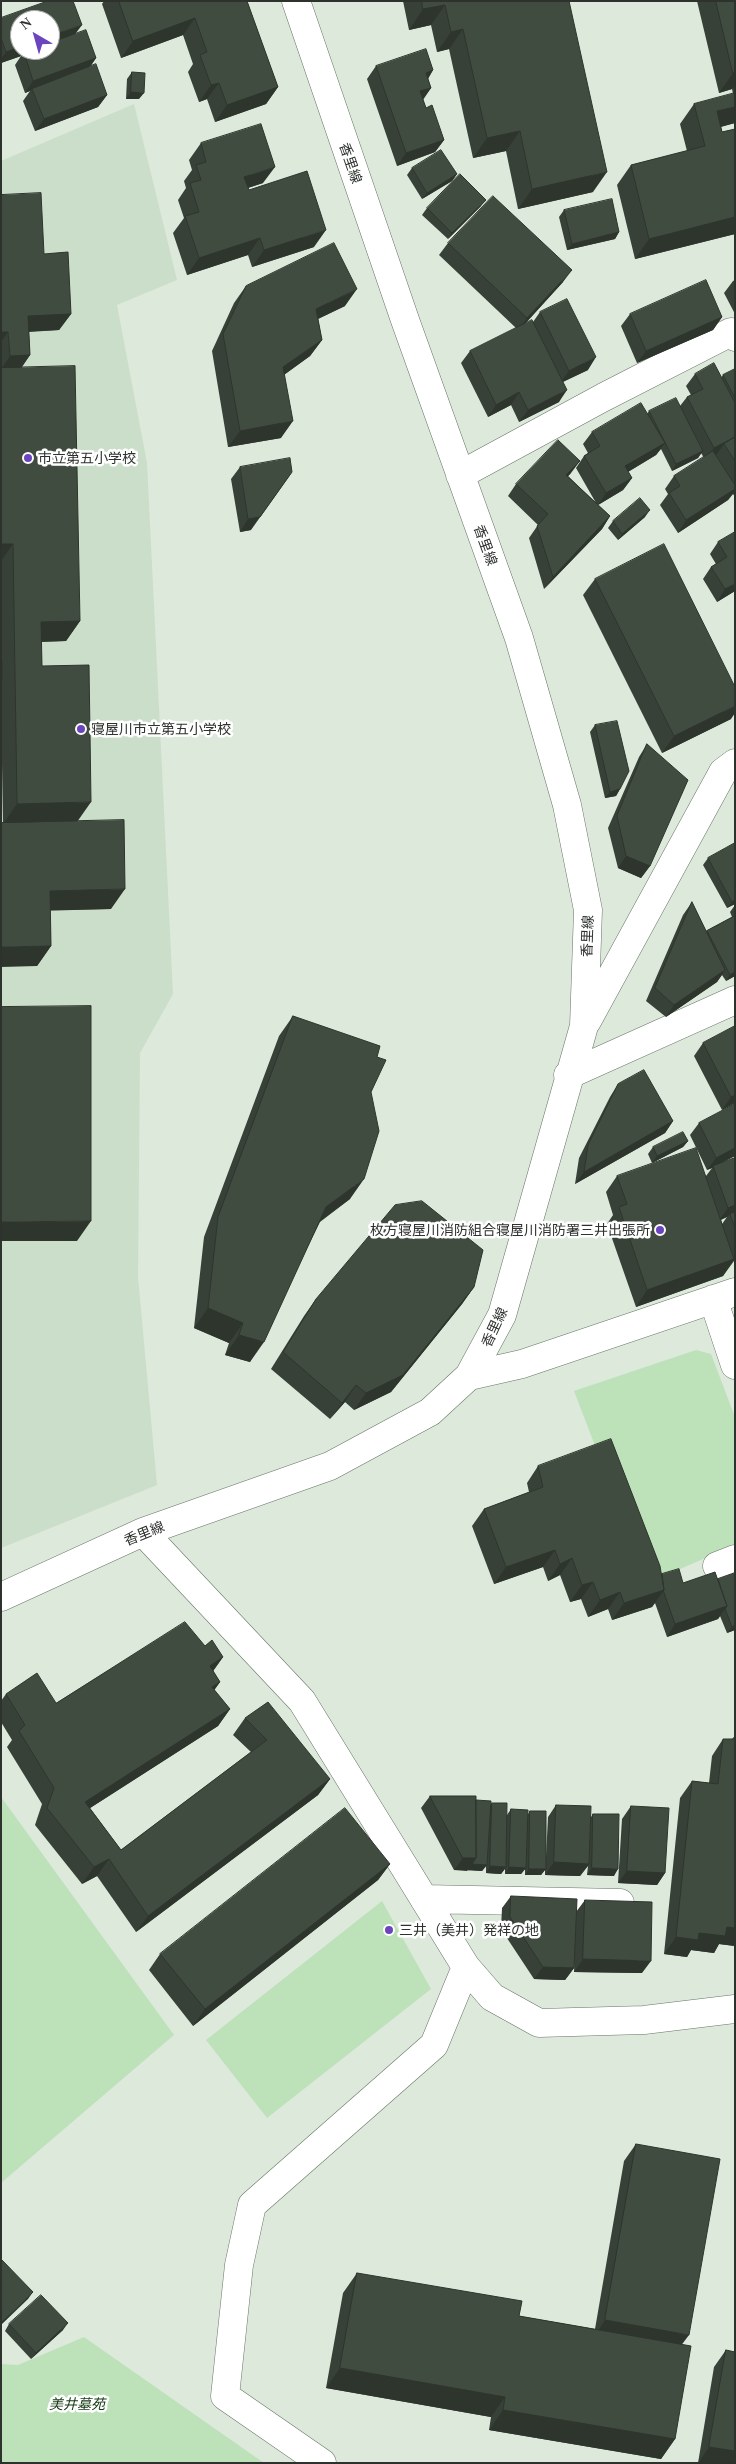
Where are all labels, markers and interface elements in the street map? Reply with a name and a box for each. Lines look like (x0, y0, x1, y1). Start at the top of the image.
north arrow (10, 10, 60, 60)
text: N (17, 15, 35, 33)
street label: 香里線 (336, 140, 366, 186)
place label: 市立第五小学校 (38, 450, 136, 466)
marker: 市立第五小学校 (22, 452, 34, 464)
street label: 香里線 (471, 522, 501, 568)
place label: 寝屋川市立第五小学校 (91, 721, 231, 737)
marker: 寝屋川市立第五小学校 (75, 723, 87, 735)
street label: 香里線 (578, 915, 596, 957)
place label: 枚方寝屋川消防組合寝屋川消防署三井出張所 (370, 1222, 650, 1238)
marker: 枚方寝屋川消防組合寝屋川消防署三井出張所 (654, 1224, 666, 1236)
street label: 香里線 (478, 1304, 510, 1350)
street label: 香里線 (121, 1517, 167, 1549)
place label: 三井（美井）発祥の地 (399, 1922, 539, 1938)
marker: 三井（美井）発祥の地 (383, 1924, 395, 1936)
park label: 美井墓苑 (49, 2396, 105, 2412)

